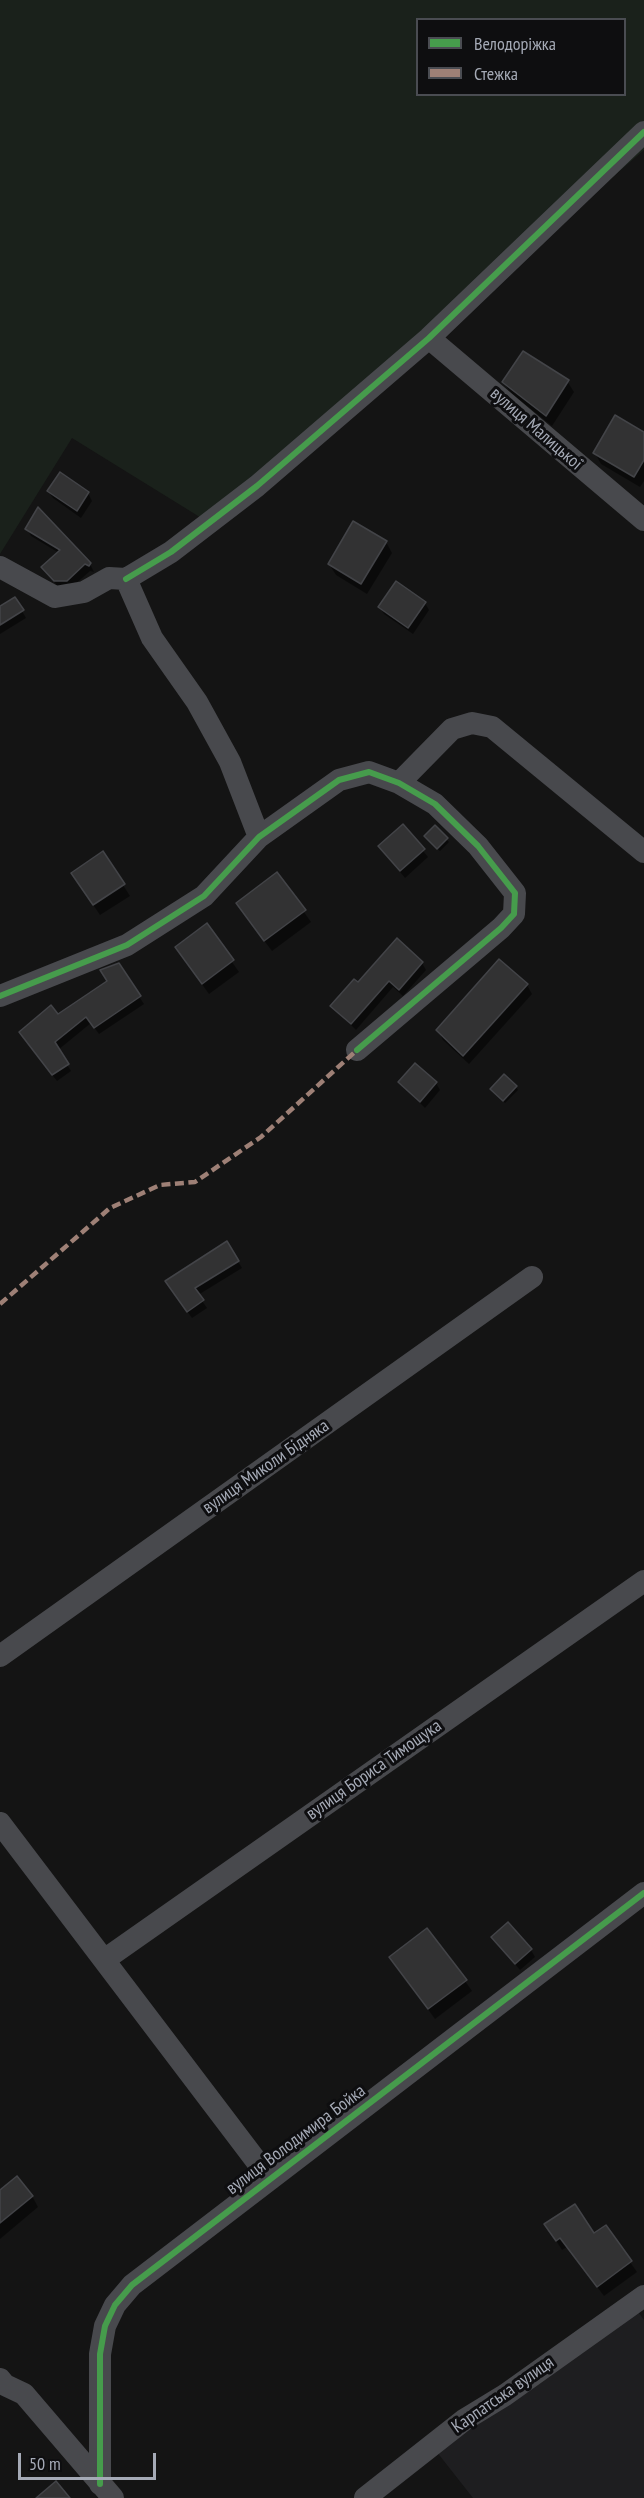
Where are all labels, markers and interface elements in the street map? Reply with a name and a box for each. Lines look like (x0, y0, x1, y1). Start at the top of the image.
legend (416, 18, 626, 96)
text: Велодоріжка (474, 32, 556, 55)
text: Стежка (474, 62, 518, 85)
street label: вулиця Малицької (485, 383, 587, 475)
street label: вулиця Миколи Бідняка (199, 1415, 333, 1519)
street label: вулиця Бориса Тимощука (302, 1715, 446, 1825)
street label: вулиця Володимира Бойка (222, 2081, 370, 2199)
street label: Карпатська вулиця (448, 2352, 558, 2438)
scale bar (21, 2441, 159, 2479)
text: 50 m (29, 2452, 61, 2475)

